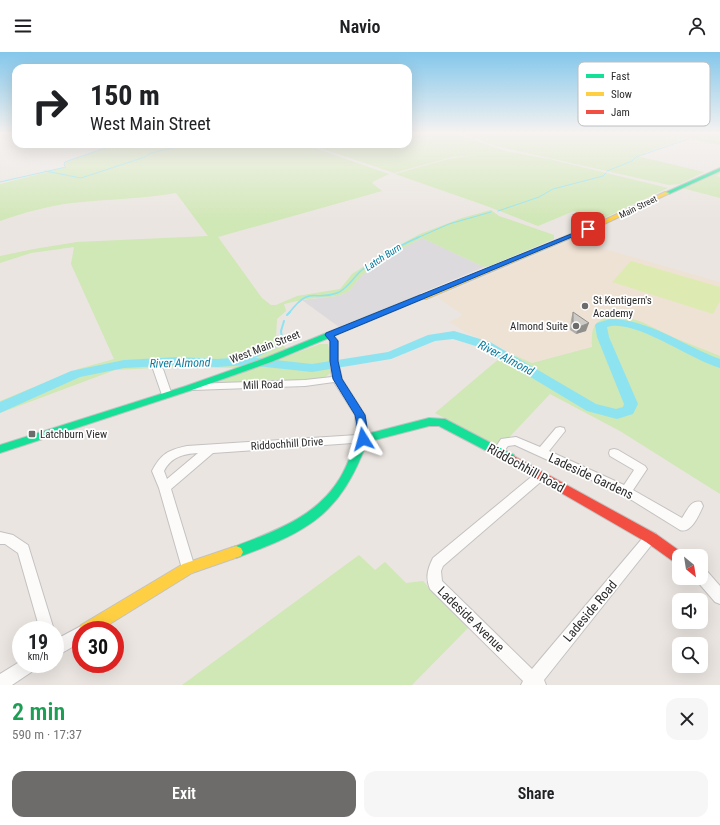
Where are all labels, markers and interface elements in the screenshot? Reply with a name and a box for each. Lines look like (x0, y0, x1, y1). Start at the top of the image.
icon: menu (12, 15, 34, 37)
icon: person (686, 15, 708, 37)
text: Navio (340, 16, 380, 37)
legend (578, 62, 710, 126)
text: Fast (611, 70, 630, 83)
text: 150 m (90, 79, 160, 112)
icon: right (24, 80, 76, 132)
text: Slow (611, 88, 632, 101)
text: Jam (611, 106, 630, 119)
text: West Main Street (90, 113, 211, 134)
street label: Main Street (618, 193, 659, 220)
pin (571, 212, 605, 246)
icon: arrive (577, 218, 599, 240)
water label: Latch Burn (363, 241, 404, 273)
place label: St Kentigern's Academy (593, 294, 652, 320)
marker: St Kentigern's Academy (580, 301, 590, 311)
place label: Almond Suite (510, 320, 568, 333)
marker: Almond Suite (571, 321, 581, 331)
street label: West Main Street (228, 328, 302, 366)
water label: River Almond (476, 338, 536, 379)
water label: River Almond (149, 355, 211, 371)
street label: Mill Road (243, 378, 283, 392)
position arrow (342, 418, 384, 460)
place label: Latchburn View (40, 428, 107, 441)
marker: Latchburn View (27, 429, 37, 439)
street label: Riddochhill Drive (250, 435, 324, 453)
street label: Riddochhill Road (485, 441, 567, 495)
street label: Ladeside Gardens (546, 450, 636, 502)
north arrow (672, 549, 708, 585)
map controls (672, 549, 708, 673)
street label: Ladeside Road (560, 577, 620, 645)
street label: Ladeside Avenue (435, 583, 507, 655)
button: sound (672, 593, 708, 629)
speed limit sign: 30 (72, 621, 124, 673)
text: 19 (28, 630, 48, 654)
button: search (672, 637, 708, 673)
text: km/h (28, 651, 48, 662)
text: 2 min (12, 698, 65, 726)
button: close (666, 698, 708, 740)
text: 590 m · 17:37 (12, 727, 82, 742)
button: Exit (12, 771, 356, 817)
button: Share (364, 771, 708, 817)

